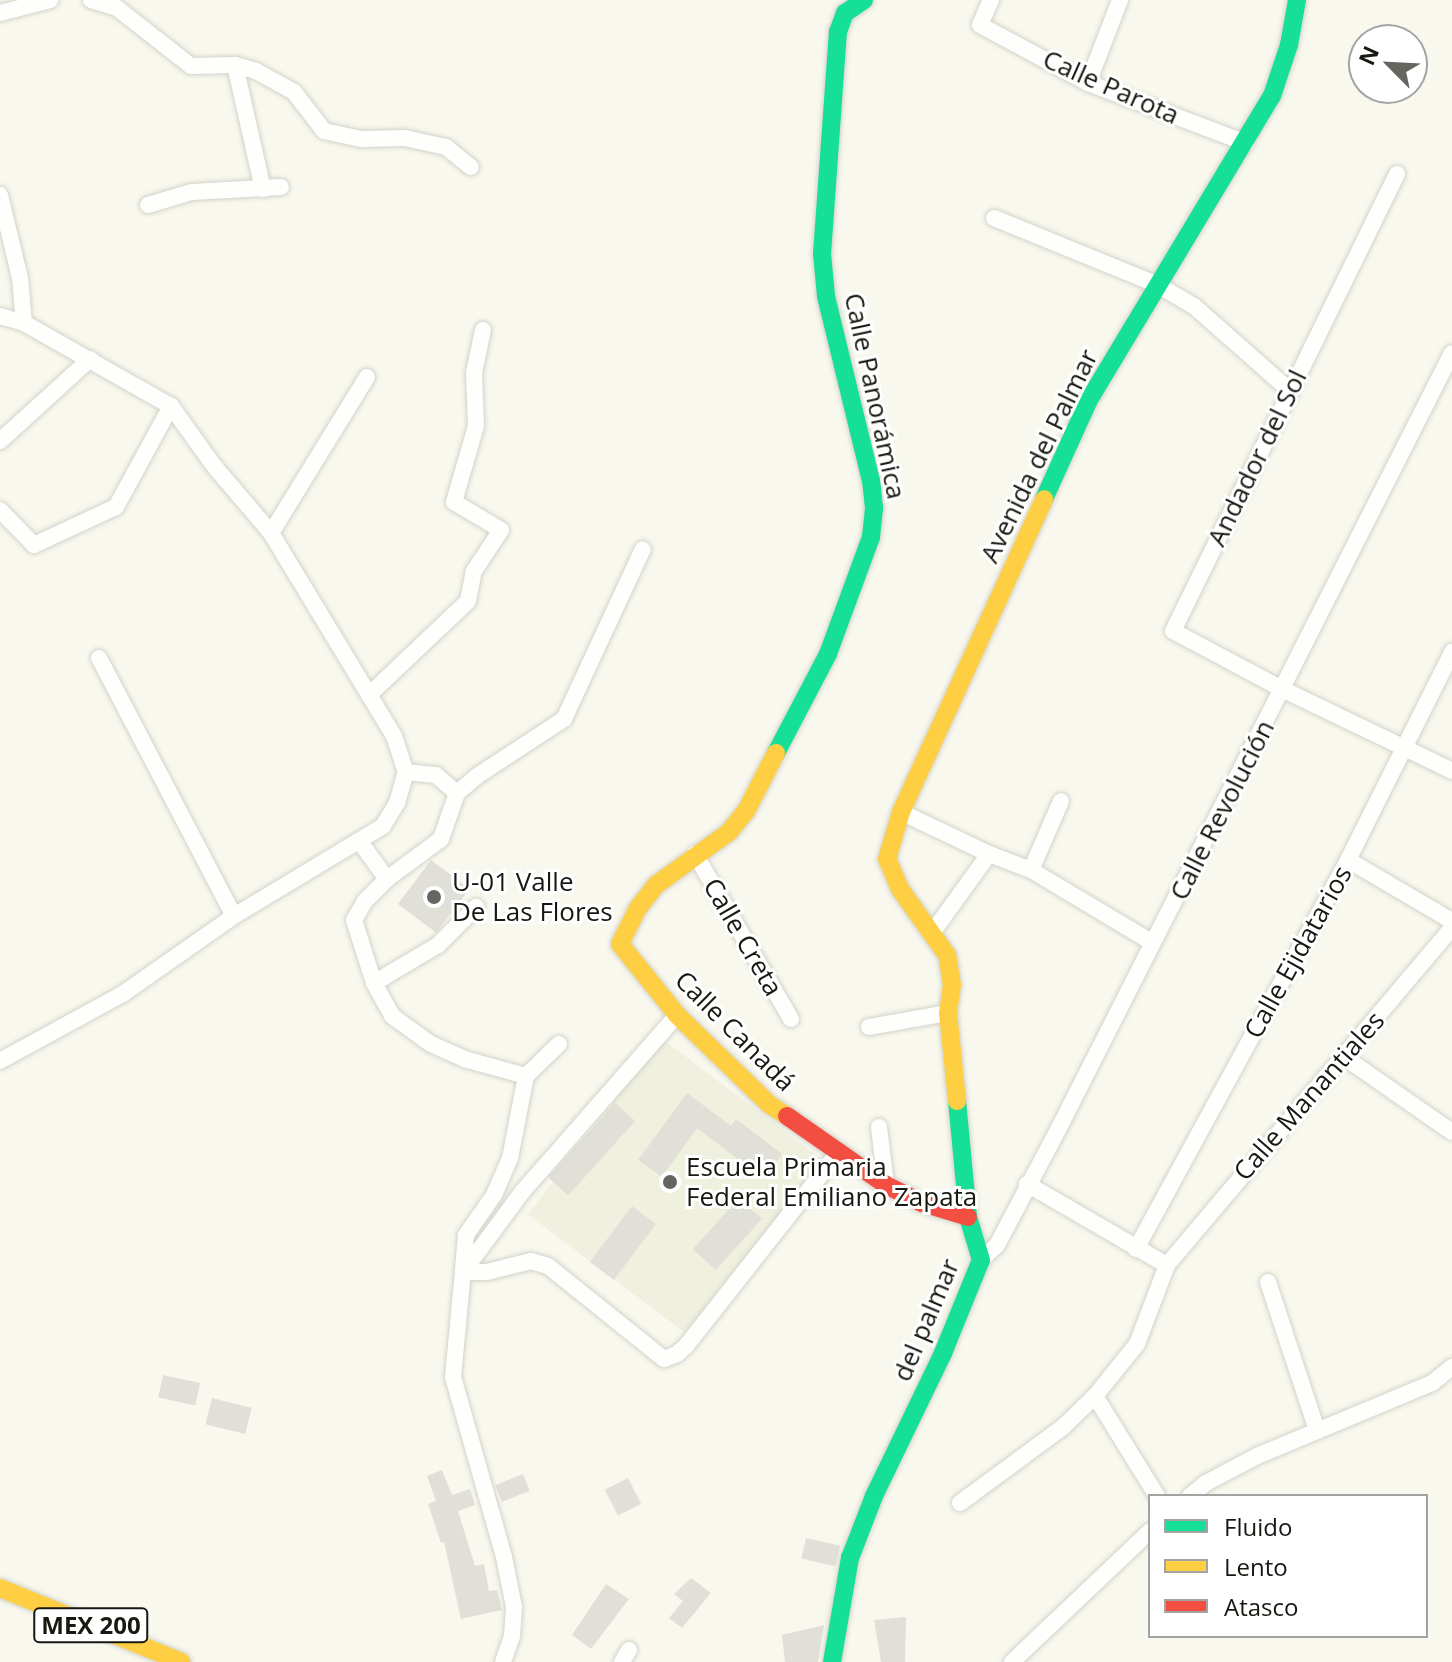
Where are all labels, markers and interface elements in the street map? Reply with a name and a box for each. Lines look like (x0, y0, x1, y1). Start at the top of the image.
north arrow (1348, 24, 1428, 104)
text: N (1351, 41, 1385, 69)
street label: Calle Parota (1038, 43, 1184, 131)
street label: Calle Panorámica (838, 290, 912, 502)
street label: Avenida del Palmar (974, 344, 1104, 568)
street label: Andador del Sol (1201, 365, 1313, 551)
street label: Calle Revolución (1163, 715, 1281, 905)
street label: Calle Ejidatarios (1238, 860, 1358, 1044)
place label: U-01 Valle De Las Flores (452, 866, 613, 928)
street label: Calle Creta (697, 873, 789, 1001)
marker: U-01 Valle De Las Flores (423, 886, 445, 908)
street label: Calle Canadá (669, 965, 801, 1097)
street label: Calle Manantiales (1227, 1005, 1391, 1187)
place label: Escuela Primaria Federal Emiliano Zapata (686, 1151, 977, 1212)
marker: Escuela Primaria Federal Emiliano Zapata (661, 1173, 679, 1191)
street label: del palmar (886, 1254, 966, 1386)
legend (1148, 1494, 1428, 1638)
text: Fluido (1224, 1510, 1292, 1543)
text: Lento (1224, 1550, 1288, 1583)
text: Atasco (1224, 1590, 1298, 1623)
road number: MEX 200 (33, 1605, 149, 1645)

